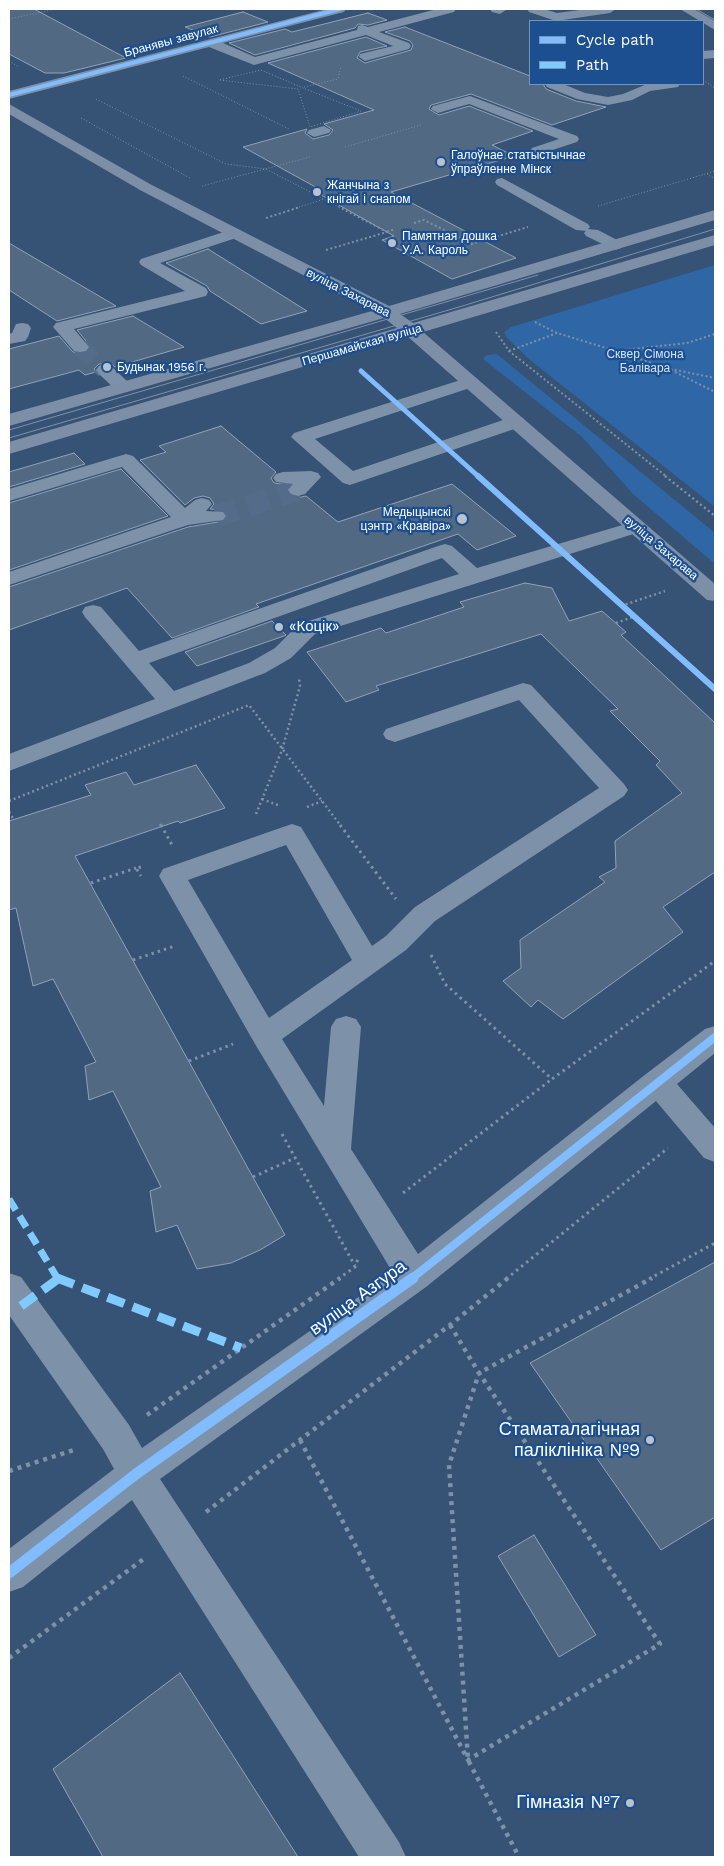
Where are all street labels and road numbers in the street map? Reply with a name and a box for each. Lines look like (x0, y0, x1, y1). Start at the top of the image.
street label: Бранявы завулак (123, 22, 219, 60)
street label: вуліца Захарава (304, 266, 392, 320)
street label: Першамайская вуліца (301, 321, 423, 369)
street label: вуліца Захарава (621, 513, 701, 583)
street label: вуліца Азгура (305, 1256, 411, 1340)

